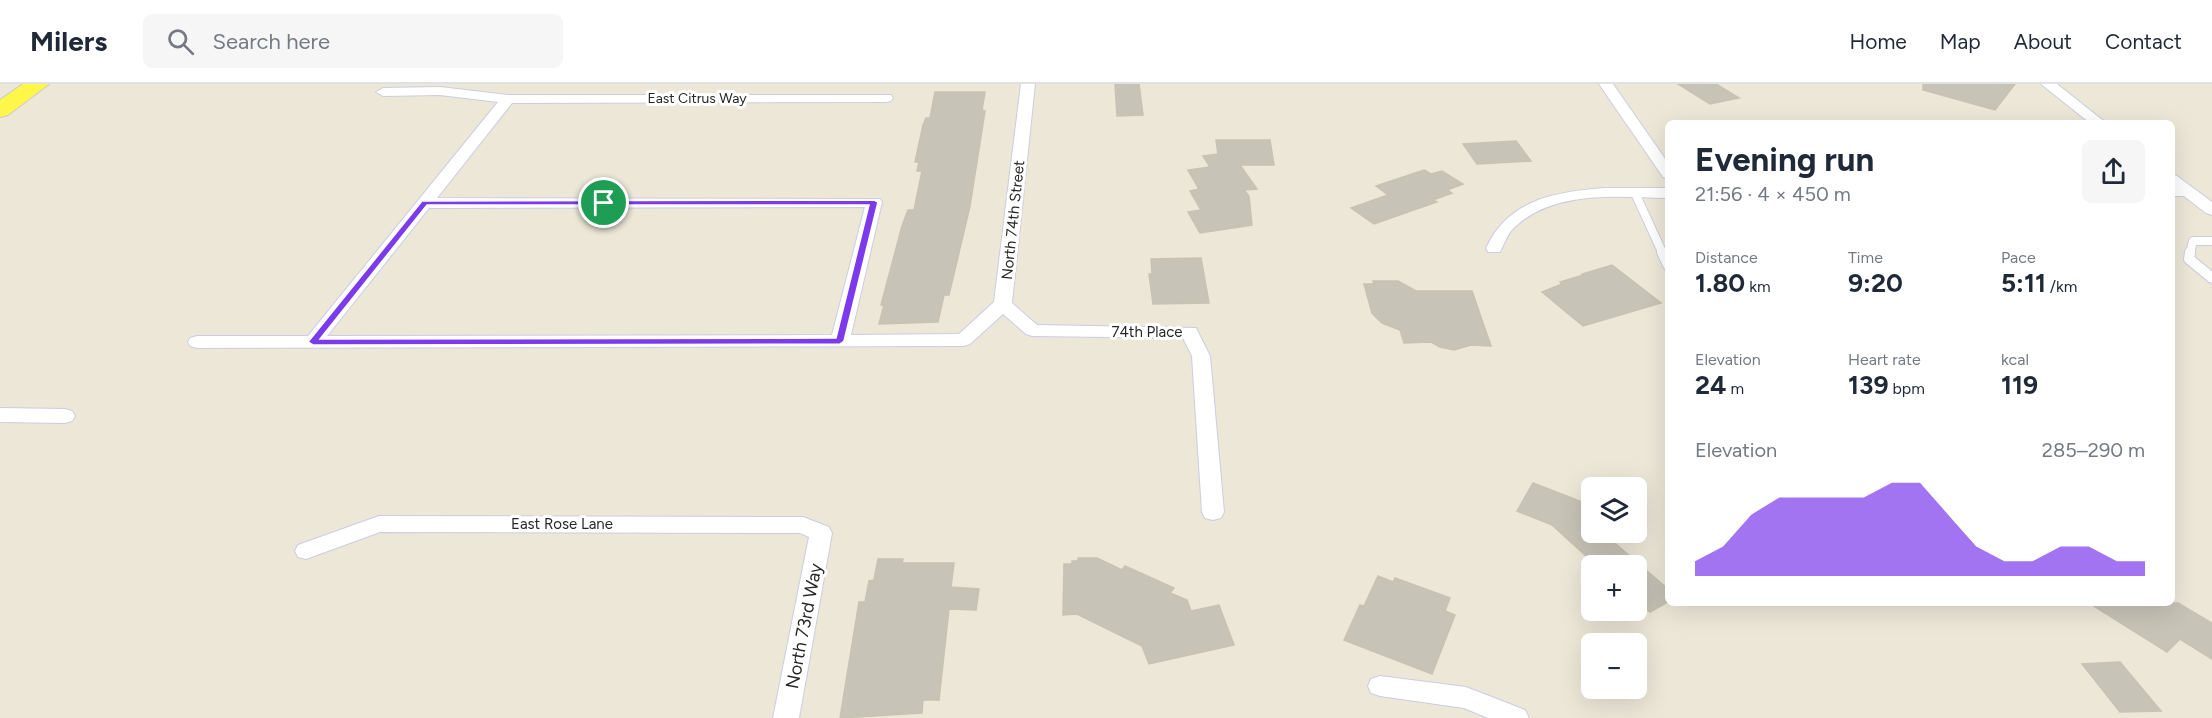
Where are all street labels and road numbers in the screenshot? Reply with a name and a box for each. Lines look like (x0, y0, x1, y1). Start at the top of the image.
street label: East Citrus Way (647, 90, 747, 107)
street label: North 74th Street (998, 159, 1028, 281)
street label: 74th Place (1111, 323, 1183, 341)
street label: East Rose Lane (511, 515, 613, 533)
street label: North 73rd Way (781, 561, 827, 691)

